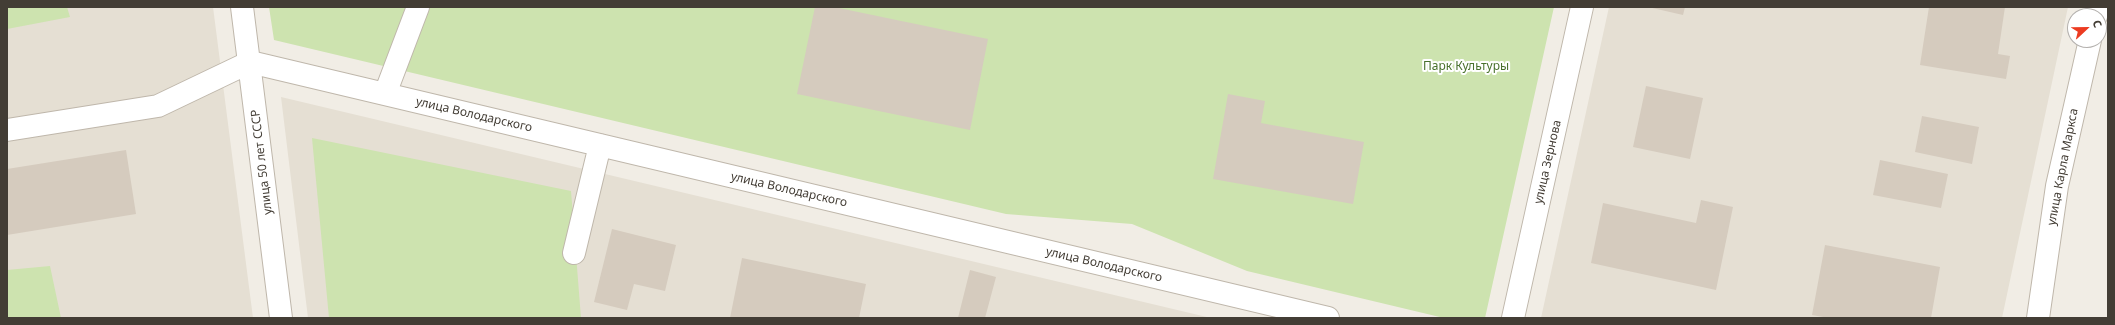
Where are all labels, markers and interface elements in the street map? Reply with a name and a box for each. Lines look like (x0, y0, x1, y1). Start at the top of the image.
north arrow (2067, 8, 2107, 48)
text: С (2089, 18, 2106, 30)
park label: Парк Культуры (1423, 60, 1509, 74)
street label: улица Володарского (414, 95, 534, 135)
street label: улица Карла Маркса (2045, 107, 2081, 227)
street label: улица 50 лет СССР (248, 108, 276, 216)
street label: улица Зернова (1531, 119, 1565, 205)
street label: улица Володарского (729, 170, 849, 210)
street label: улица Володарского (1044, 245, 1164, 285)

